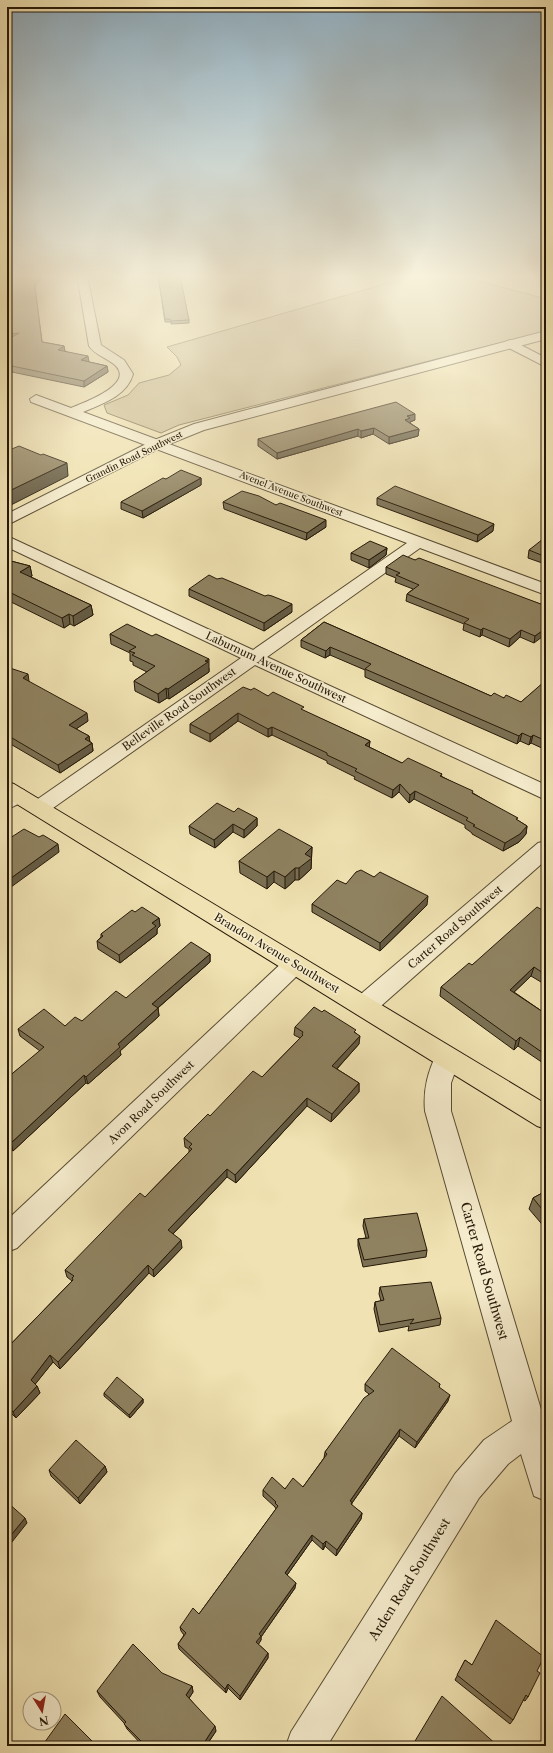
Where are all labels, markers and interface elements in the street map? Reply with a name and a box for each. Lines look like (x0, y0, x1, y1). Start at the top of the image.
street label: Grandin Road Southwest (83, 428, 185, 485)
street label: Avenel Avenue Southwest (237, 468, 345, 519)
street label: Laburnum Avenue Southwest (203, 628, 349, 706)
street label: Belleville Road Southwest (119, 664, 239, 754)
street label: Carter Road Southwest (405, 882, 505, 972)
street label: Brandon Avenue Southwest (212, 910, 342, 996)
street label: Avon Road Southwest (104, 1057, 197, 1147)
street label: Carter Road Southwest (458, 1200, 512, 1342)
street label: Arden Road Southwest (364, 1514, 453, 1644)
north arrow (22, 1691, 62, 1731)
text: N (37, 1713, 50, 1729)

